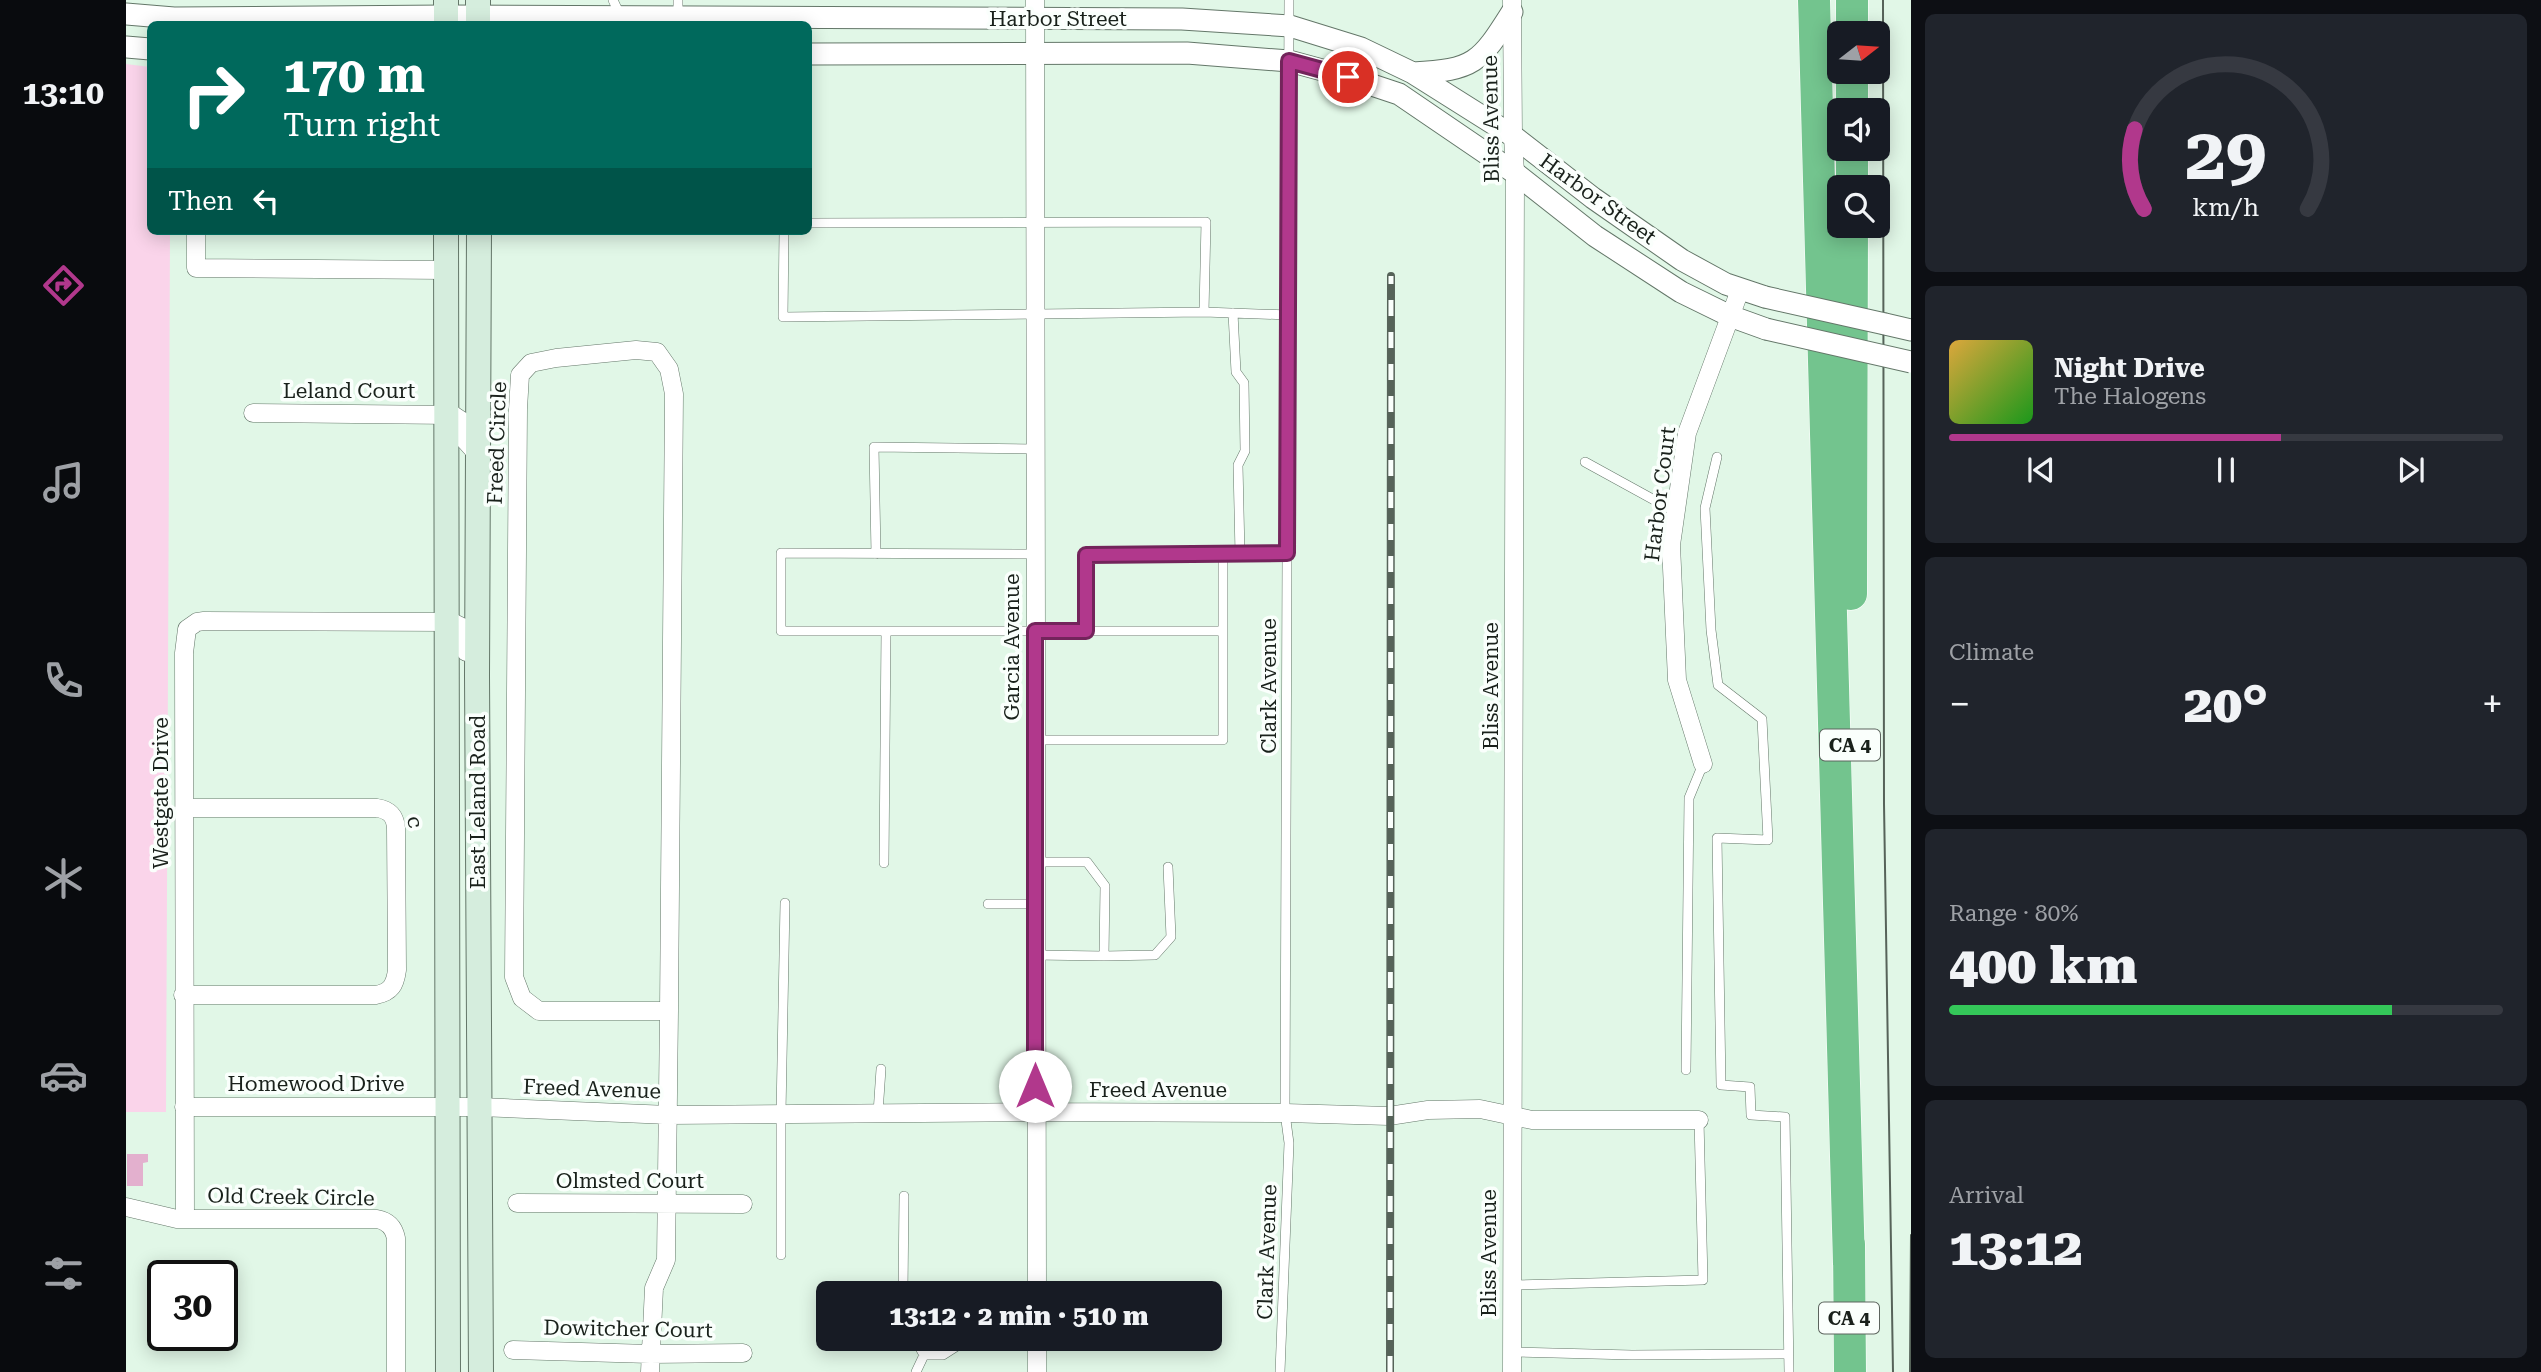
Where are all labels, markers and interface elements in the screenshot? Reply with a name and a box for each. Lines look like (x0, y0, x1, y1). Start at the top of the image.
street label: Harbor Street (989, 7, 1127, 31)
north arrow (1827, 21, 1890, 84)
map controls (1827, 21, 1890, 238)
text: 170 m (283, 47, 425, 104)
pin (1318, 47, 1378, 107)
icon: right (168, 49, 259, 140)
street label: Bliss Avenue (1478, 55, 1504, 183)
icon: arrive (1329, 58, 1367, 96)
text: 13:10 (22, 74, 104, 112)
button: sound (1827, 98, 1890, 161)
text: Turn right (283, 106, 440, 144)
text: 29 (2185, 112, 2267, 197)
street label: Harbor Street (1535, 149, 1661, 249)
button: search (1827, 175, 1890, 238)
icon: left (247, 182, 285, 220)
text: Then (168, 186, 233, 216)
text: km/h (2193, 193, 2259, 222)
icon: directions (39, 261, 88, 310)
text: Night Drive (2054, 353, 2205, 383)
street label: Leland Court (283, 379, 415, 403)
street label: Freed Circle (483, 381, 511, 505)
text: The Halogens (2054, 383, 2206, 410)
street label: Harbor Court (1640, 425, 1680, 563)
icon: previous (2022, 451, 2060, 489)
icon: pause (2207, 451, 2245, 489)
icon: next (2392, 451, 2430, 489)
icon: music (39, 458, 88, 507)
street label: Garcia Avenue (1000, 574, 1024, 720)
street label: Clark Avenue (1257, 618, 1281, 754)
street label: Bliss Avenue (1479, 622, 1503, 750)
text: Climate (1949, 639, 2034, 666)
icon: phone (39, 656, 88, 705)
text: 20° (2184, 674, 2268, 735)
text: − (1949, 682, 1970, 726)
text: + (2482, 682, 2503, 726)
street label: East Leland Road (466, 714, 490, 889)
street label: Westgate Drive (149, 717, 173, 869)
road number: CA 4 (1820, 730, 1880, 760)
street label: c (402, 814, 428, 831)
icon: climate (39, 854, 88, 903)
text: Range · 80% (1949, 900, 2078, 927)
text: 400 km (1949, 935, 2137, 996)
position arrow (998, 1049, 1072, 1123)
icon: car (39, 1051, 88, 1100)
street label: Homewood Drive (228, 1072, 405, 1096)
street label: Freed Avenue (523, 1075, 661, 1103)
street label: Freed Avenue (1089, 1078, 1227, 1102)
street label: Olmsted Court (556, 1169, 704, 1193)
text: Arrival (1949, 1182, 2024, 1209)
street label: Old Creek Circle (207, 1184, 375, 1210)
street label: Clark Avenue (1253, 1184, 1281, 1320)
street label: Bliss Avenue (1477, 1189, 1501, 1317)
text: 13:12 (1949, 1217, 2083, 1278)
icon: filters (39, 1249, 88, 1298)
speed limit sign: 30 (147, 1260, 238, 1351)
text: 13:12 · 2 min · 510 m (889, 1301, 1149, 1331)
road number: CA 4 (1819, 1302, 1879, 1334)
street label: Dowitcher Court (543, 1316, 713, 1342)

